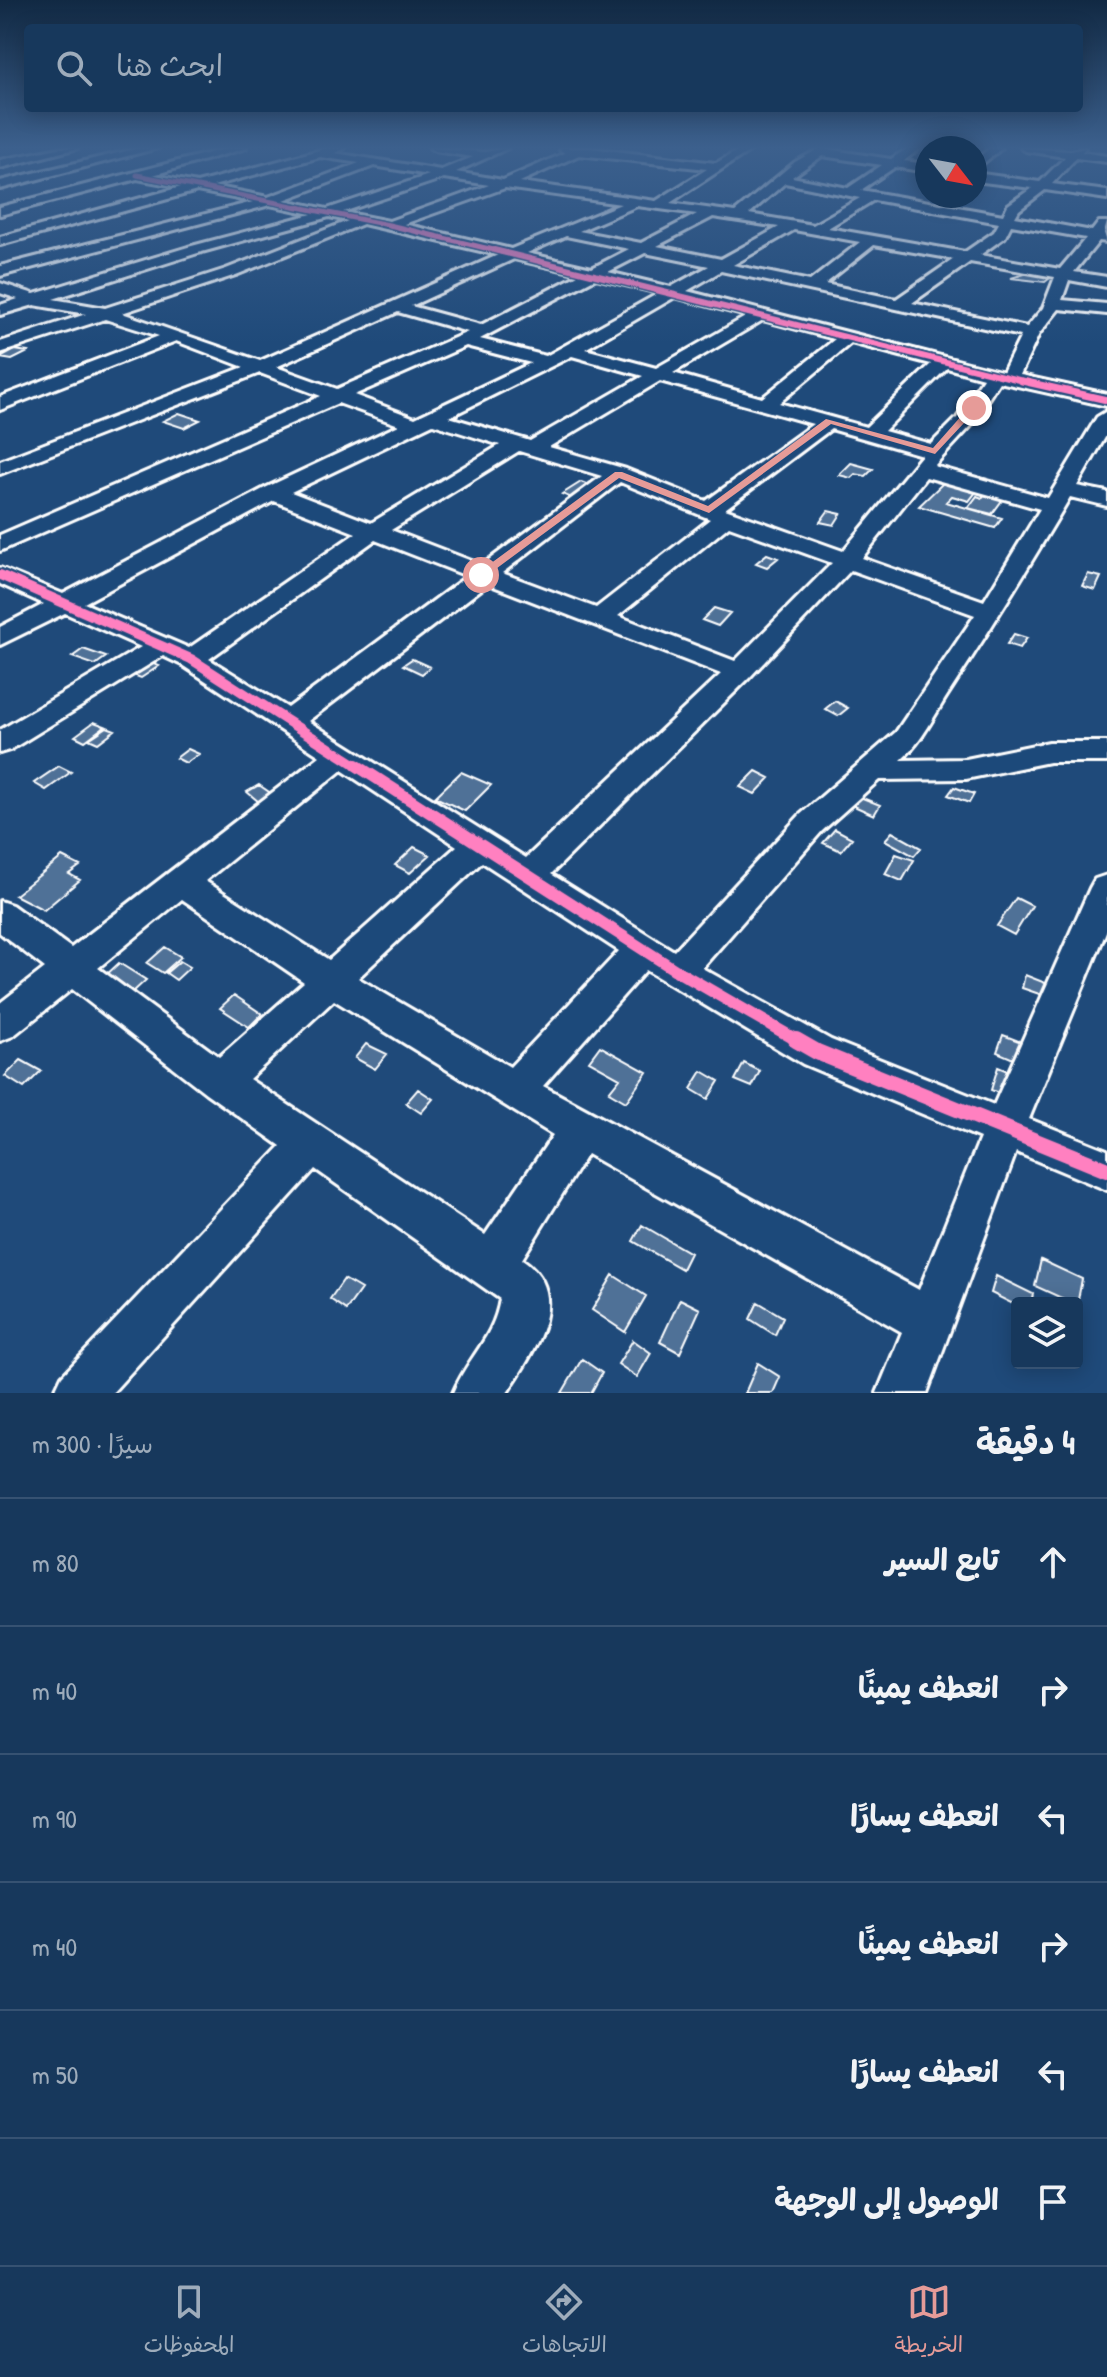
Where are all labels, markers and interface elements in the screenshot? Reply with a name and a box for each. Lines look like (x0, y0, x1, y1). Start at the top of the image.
search box (24, 24, 1083, 112)
text: ابحث هنا (116, 45, 223, 85)
icon: search (52, 46, 96, 90)
north arrow (915, 136, 987, 208)
route end (956, 390, 992, 426)
route start (463, 557, 499, 593)
map controls (1011, 1297, 1083, 1369)
button: layers (1011, 1297, 1083, 1369)
text: 4 دقيقة (976, 1419, 1075, 1465)
text: سيرًا · 300 m (32, 1426, 153, 1461)
text: تابع السير (885, 1539, 999, 1579)
icon: ahead (1031, 1540, 1075, 1584)
text: 80 m (32, 1545, 79, 1580)
text: انعطف يمينًا (858, 1667, 999, 1707)
icon: right (1031, 1668, 1075, 1712)
text: 40 m (32, 1673, 77, 1708)
text: انعطف يسارًا (850, 1795, 999, 1835)
icon: left (1031, 1796, 1075, 1840)
text: 90 m (32, 1801, 77, 1836)
text: انعطف يمينًا (858, 1923, 999, 1963)
icon: right (1031, 1924, 1075, 1968)
text: 40 m (32, 1929, 77, 1964)
text: انعطف يسارًا (850, 2051, 999, 2091)
icon: left (1031, 2052, 1075, 2096)
text: 50 m (32, 2057, 78, 2092)
text: الوصول إلى الوجهة (774, 2179, 999, 2219)
icon: arrive (1031, 2180, 1075, 2224)
tab: المحفوظات (144, 2280, 234, 2364)
tab: الاتجاهات (522, 2280, 607, 2364)
tab: الخريطة (895, 2280, 963, 2364)

